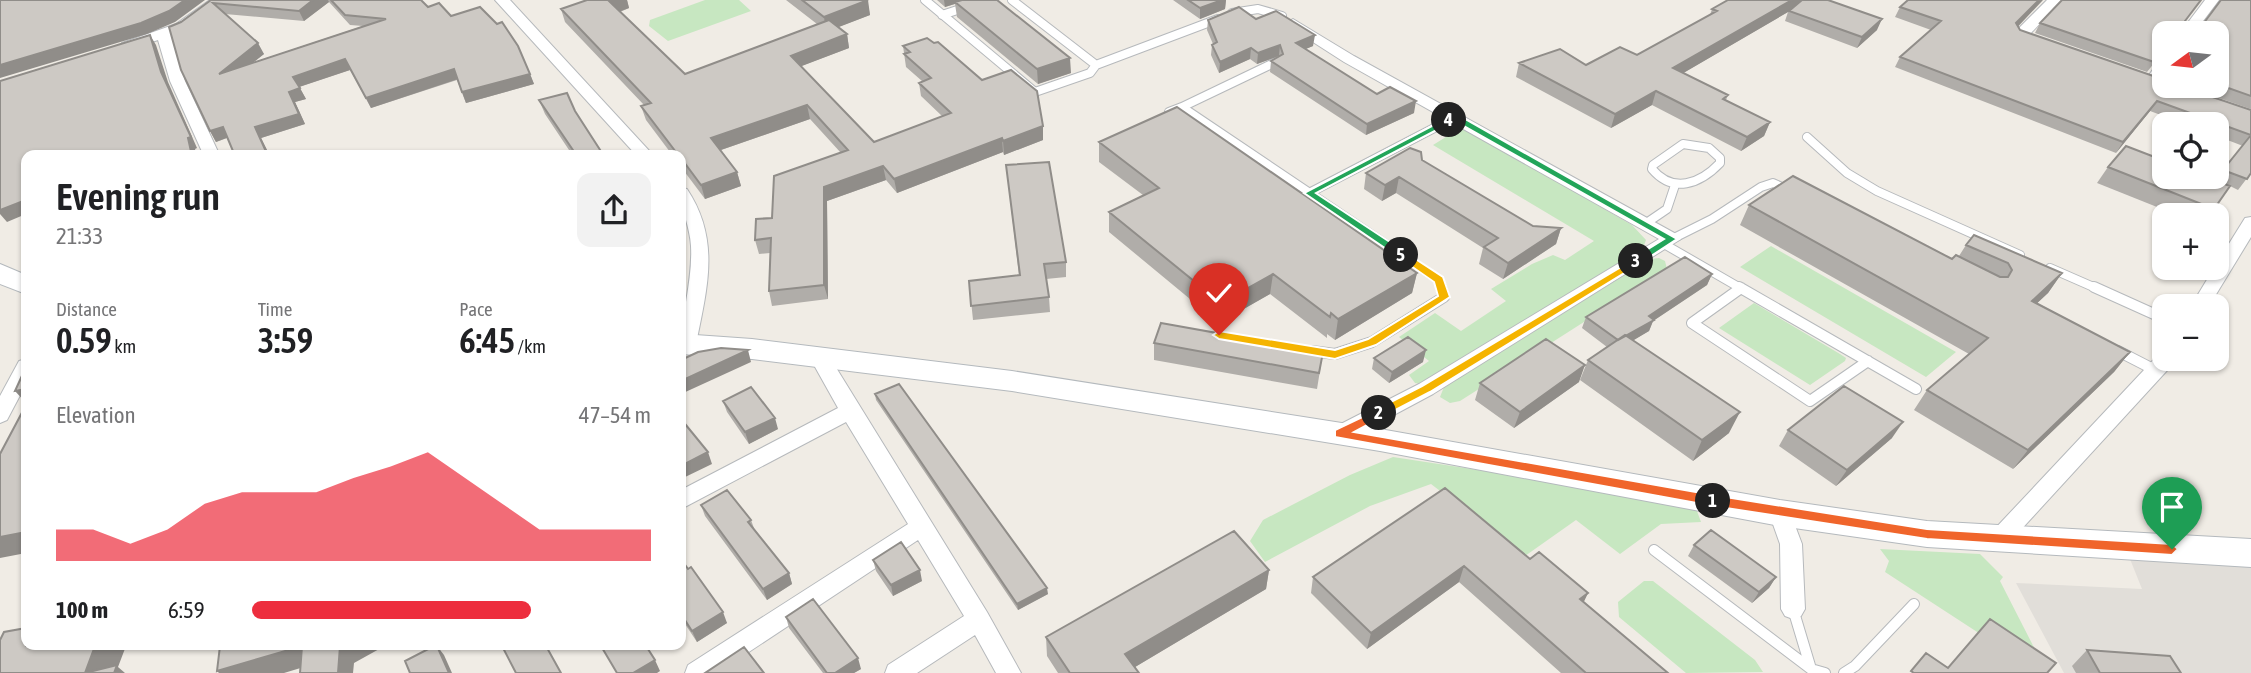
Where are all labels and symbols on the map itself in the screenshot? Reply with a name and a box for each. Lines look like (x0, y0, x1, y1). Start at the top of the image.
north arrow (2152, 21, 2230, 98)
pin: 4 (1432, 102, 1466, 138)
pin: 5 (1384, 238, 1418, 272)
pin: 3 (1618, 244, 1654, 278)
pin (1189, 263, 1249, 335)
pin: 2 (1362, 396, 1396, 430)
pin (2142, 477, 2202, 549)
pin: 1 (1696, 484, 1730, 518)

